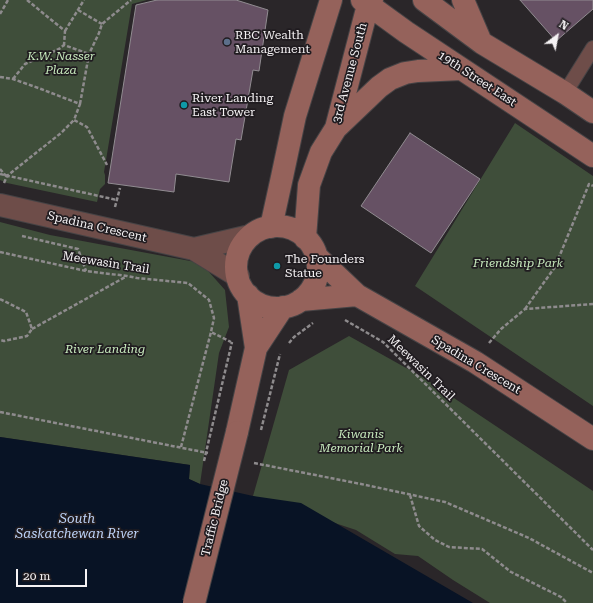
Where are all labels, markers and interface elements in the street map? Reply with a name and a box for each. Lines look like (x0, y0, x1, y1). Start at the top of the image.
north arrow (537, 16, 577, 56)
text: N (557, 18, 571, 33)
street label: 3rd Avenue South (330, 21, 370, 125)
place label: RBC Wealth Management (235, 28, 310, 56)
marker: RBC Wealth Management (222, 37, 232, 47)
street label: 19th Street East (435, 48, 519, 110)
park label: K.W. Nasser Plaza (27, 49, 95, 77)
place label: River Landing East Tower (192, 91, 273, 119)
marker: River Landing East Tower (179, 100, 189, 110)
street label: Spadina Crescent (46, 209, 148, 245)
street label: Meewasin Trail (62, 249, 150, 277)
place label: The Founders Statue (285, 252, 365, 280)
park label: Friendship Park (473, 256, 563, 270)
marker: The Founders Statue (272, 261, 282, 271)
street label: Meewasin Trail (384, 332, 458, 404)
street label: Spadina Crescent (429, 333, 523, 397)
park label: River Landing (65, 342, 145, 356)
park label: Kiwanis Memorial Park (319, 427, 403, 455)
street label: Traffic Bridge (199, 478, 231, 558)
water label: South Saskatchewan River (15, 511, 139, 542)
scale bar (18, 561, 89, 587)
text: 20 m (23, 569, 50, 583)

